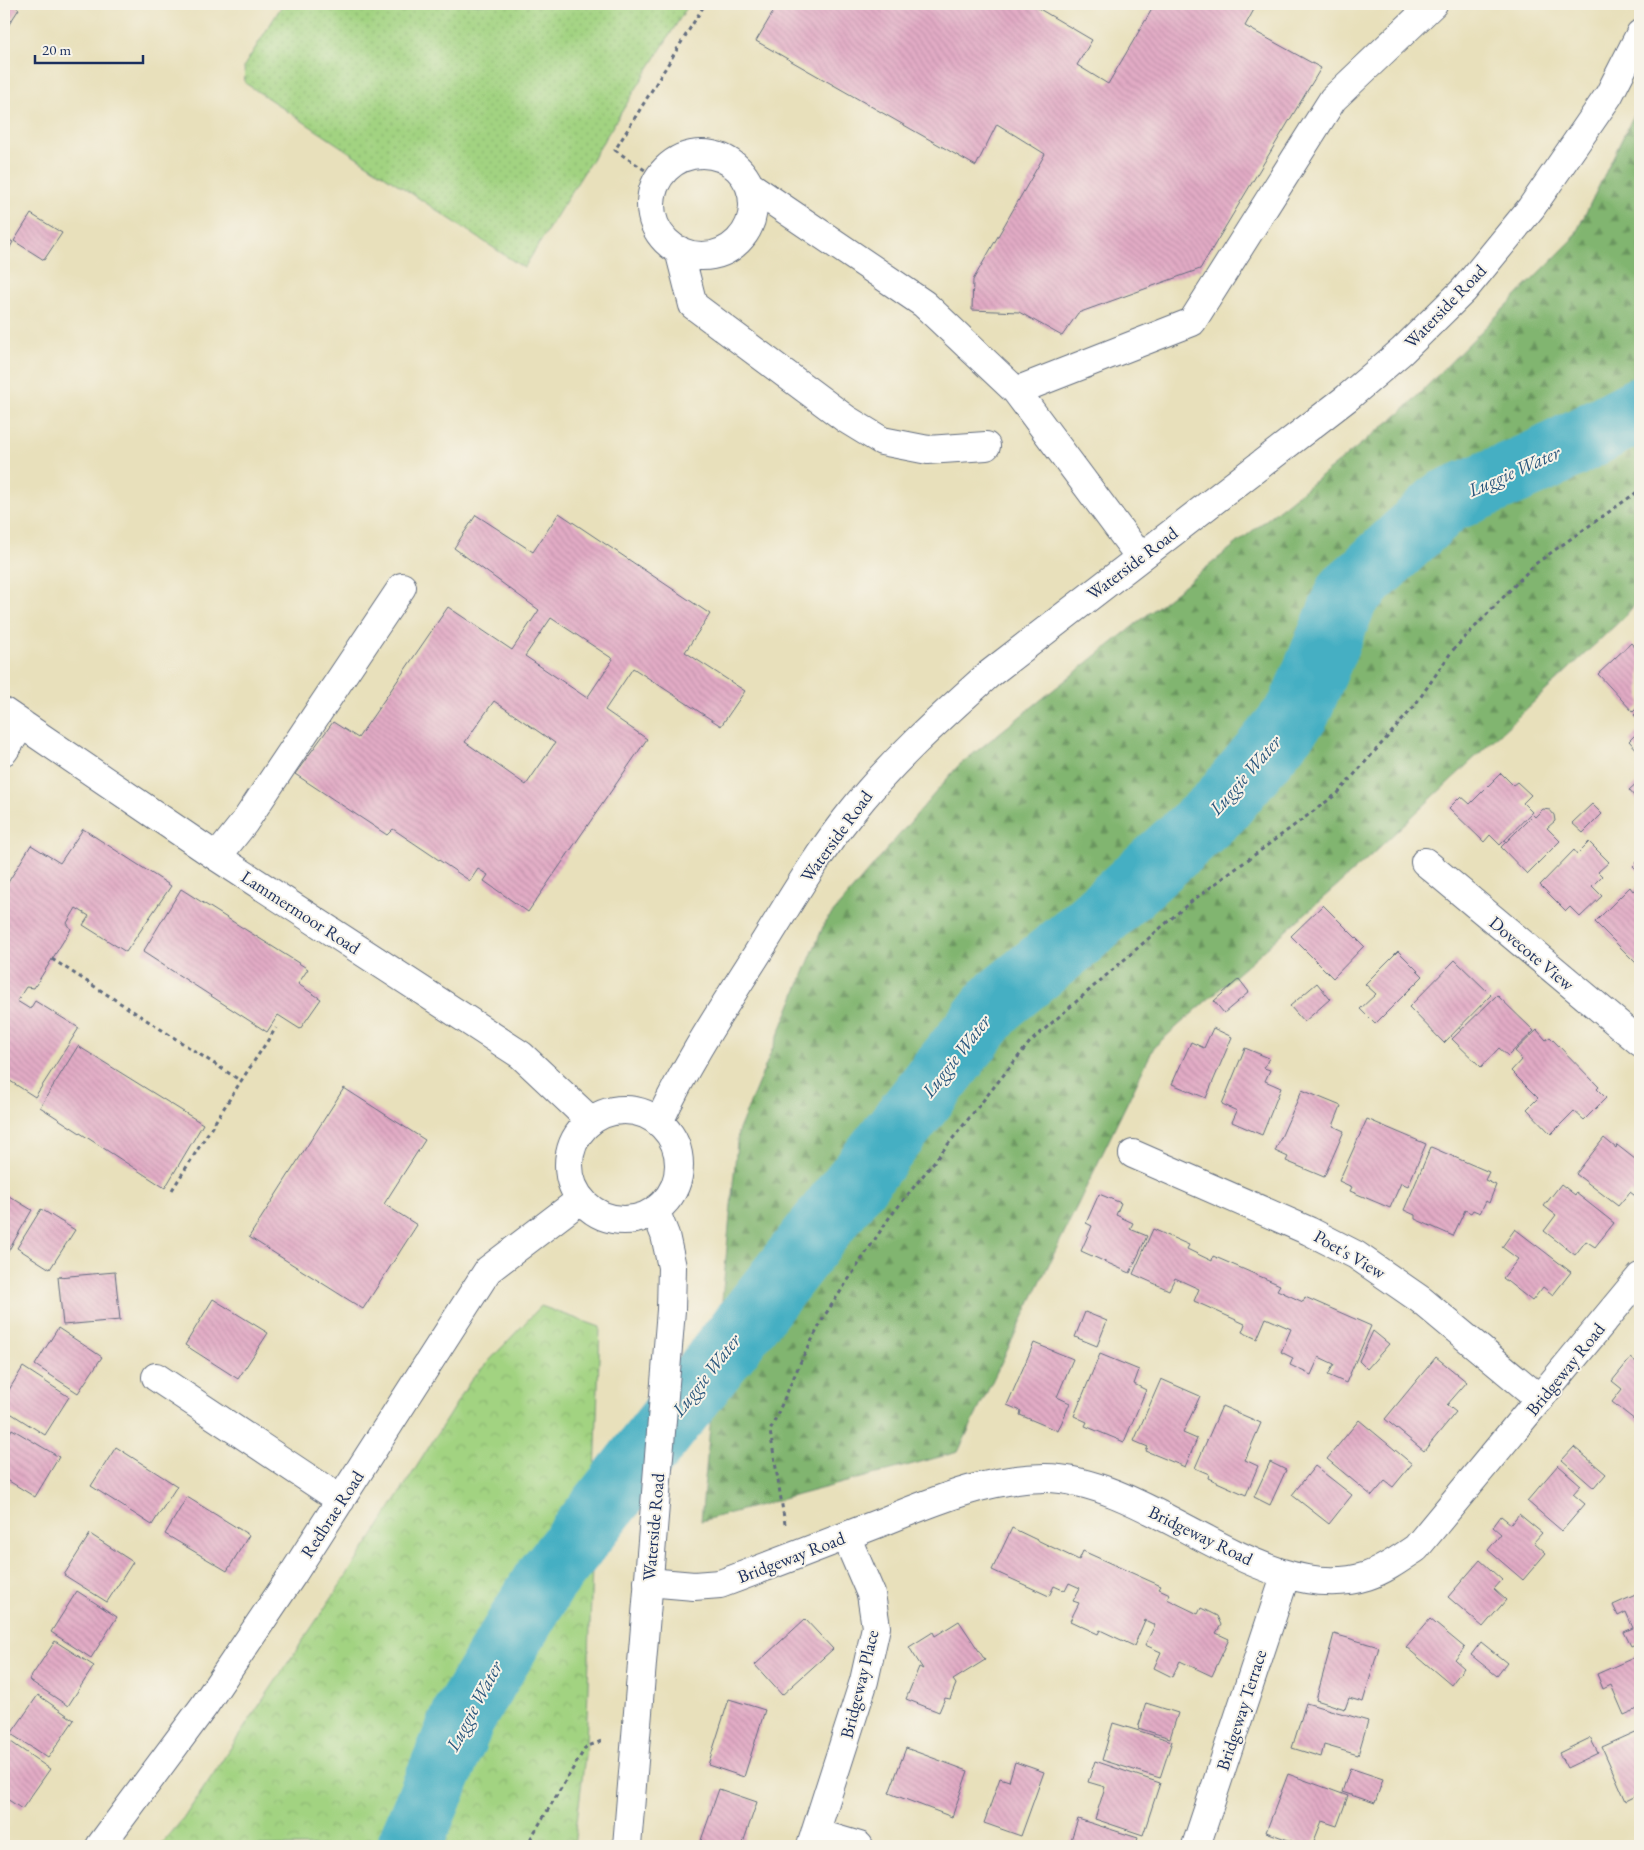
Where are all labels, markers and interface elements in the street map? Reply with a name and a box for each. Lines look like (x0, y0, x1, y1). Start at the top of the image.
scale bar (35, 32, 142, 64)
text: 20 m (42, 40, 71, 59)
street label: Waterside Road (1399, 258, 1491, 353)
water label: Luggie Water (1463, 439, 1565, 503)
street label: Waterside Road (1082, 521, 1183, 605)
water label: Luggie Water (1203, 729, 1287, 821)
street label: Waterside Road (795, 785, 878, 887)
street label: Lammermoor Road (237, 865, 366, 960)
street label: Dovecote View (1485, 911, 1580, 996)
water label: Luggie Water (915, 1009, 997, 1103)
street label: Poet's View (1310, 1224, 1391, 1284)
street label: Bridgeway Road (1520, 1317, 1610, 1420)
water label: Luggie Water (665, 1328, 747, 1422)
street label: Redbrae Road (295, 1465, 369, 1562)
street label: Waterside Road (637, 1471, 669, 1582)
street label: Bridgeway Road (1145, 1500, 1258, 1571)
street label: Bridgeway Road (734, 1526, 849, 1588)
street label: Bridgeway Place (834, 1627, 884, 1741)
street label: Bridgeway Terrace (1211, 1647, 1271, 1773)
water label: Luggie Water (439, 1656, 508, 1756)

